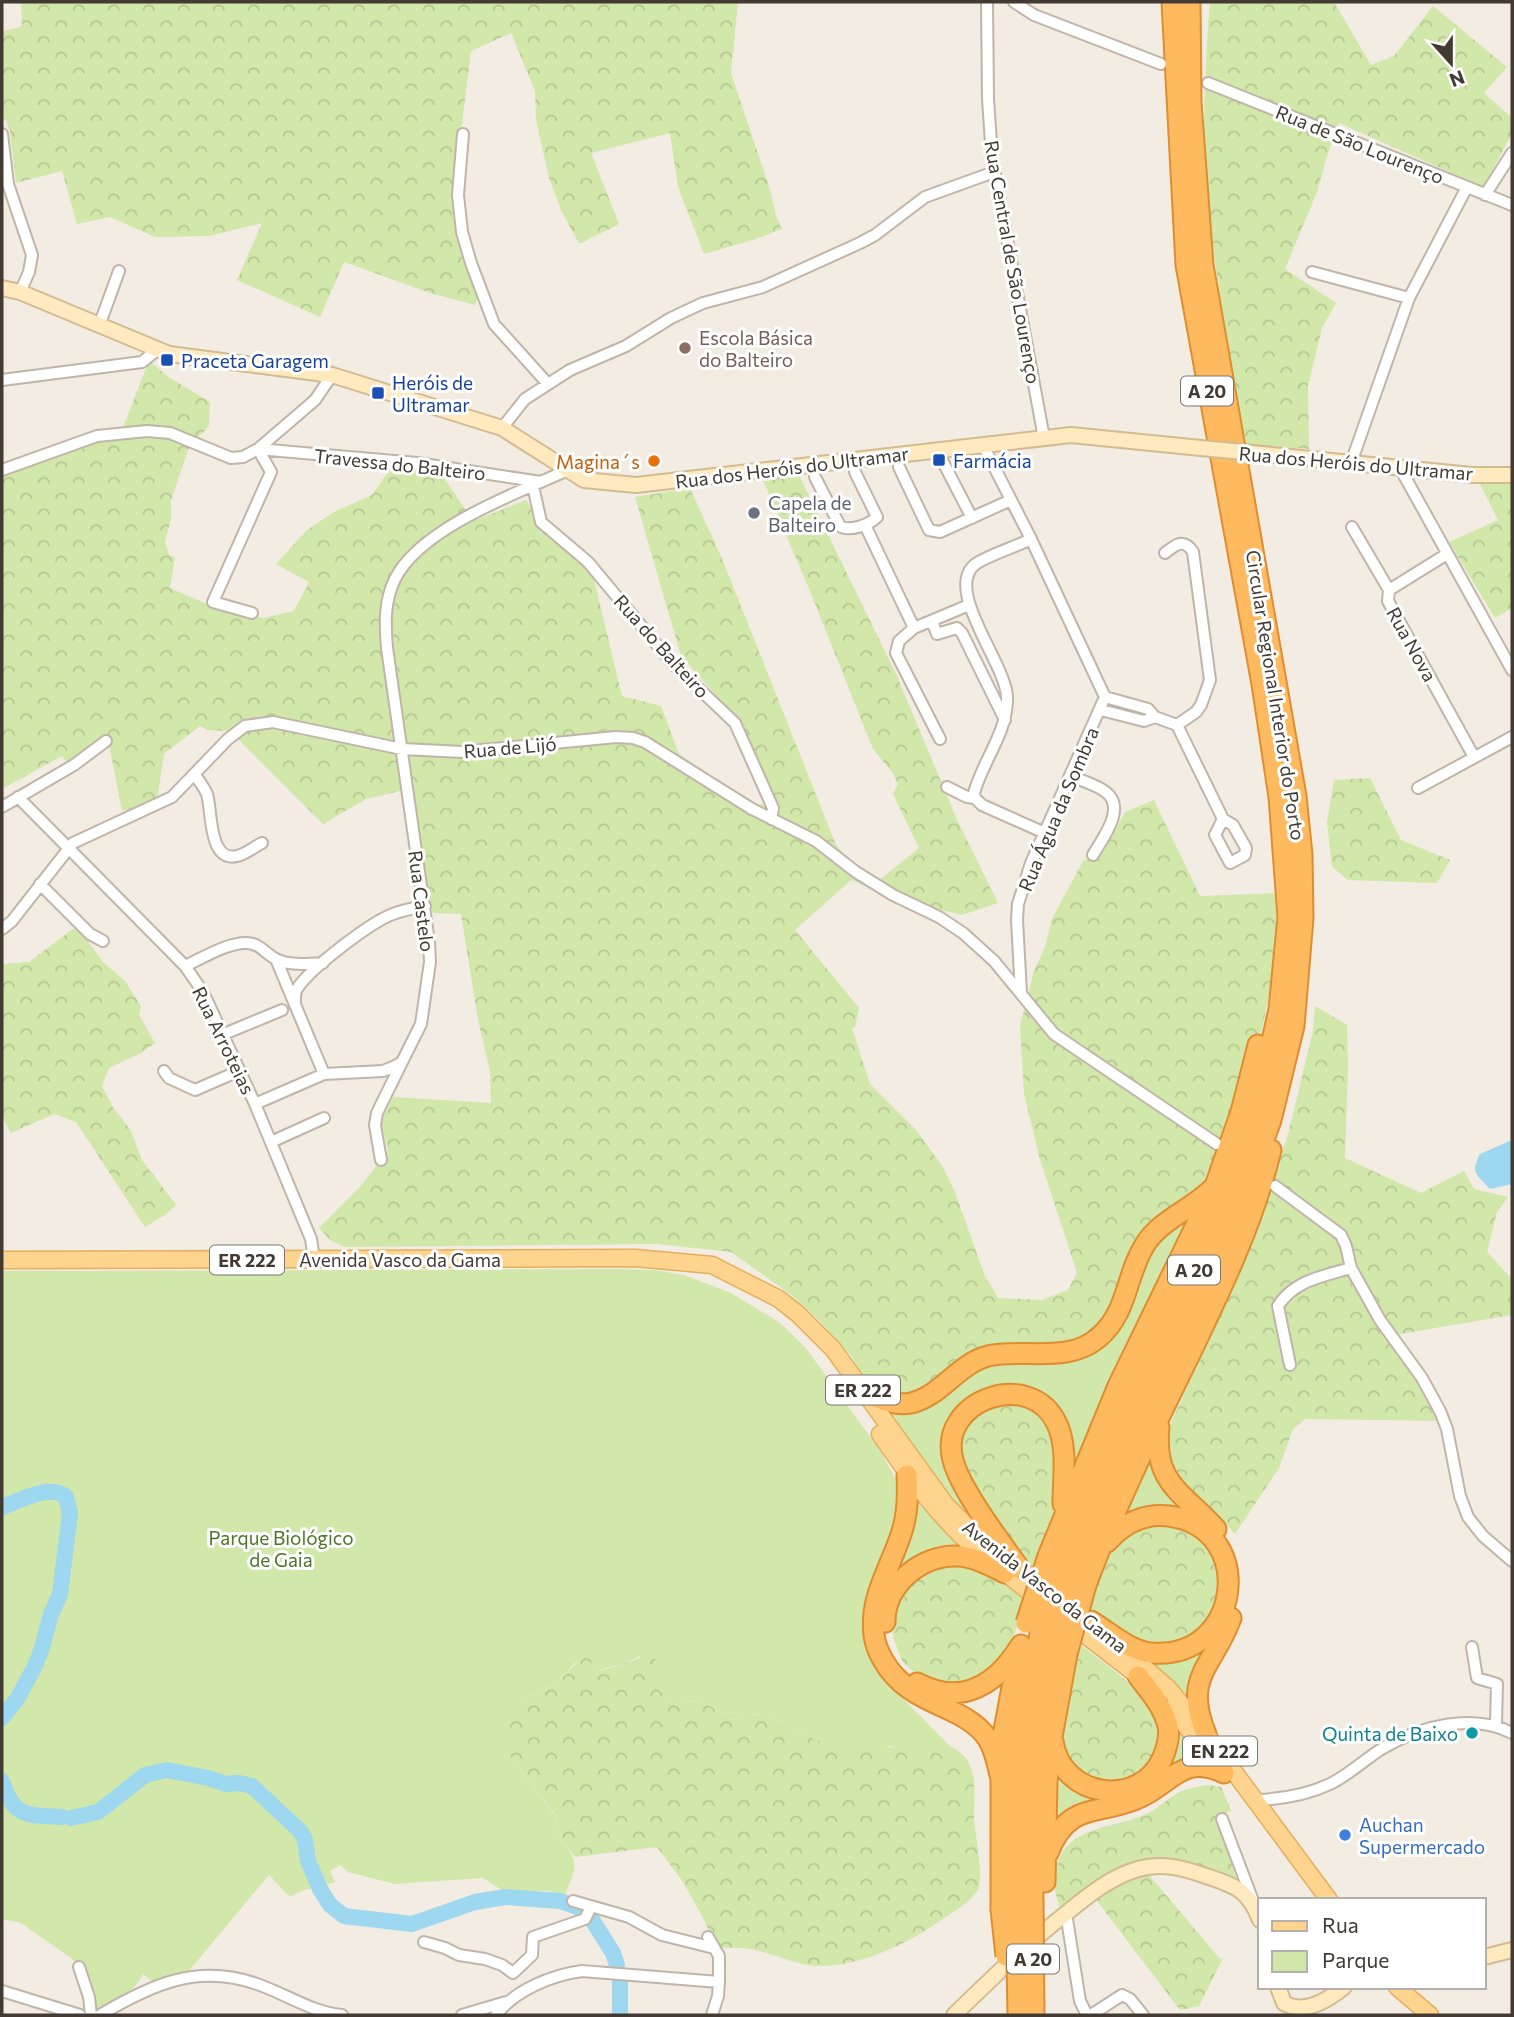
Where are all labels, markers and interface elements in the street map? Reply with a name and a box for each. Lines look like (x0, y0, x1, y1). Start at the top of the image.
north arrow (1416, 28, 1486, 98)
text: N (1446, 66, 1468, 93)
street label: Rua de São Lourenço (1273, 100, 1447, 188)
street label: Rua Central de São Lourenço (980, 139, 1046, 385)
place label: Escola Básica do Balteiro (699, 326, 813, 371)
marker: Escola Básica do Balteiro (677, 340, 693, 356)
place label: Praceta Garagem (181, 349, 329, 372)
marker: Praceta Garagem (159, 352, 175, 368)
place label: Heróis de Ultramar (392, 371, 473, 416)
road number: A 20 (1181, 376, 1233, 405)
marker: Heróis de Ultramar (370, 385, 386, 401)
street label: Rua dos Heróis do Ultramar (674, 441, 911, 493)
street label: Rua dos Heróis do Ultramar (1238, 441, 1475, 485)
street label: Travessa do Balteiro (313, 444, 487, 484)
place label: Farmácia (953, 449, 1032, 472)
place label: Magina´s (556, 450, 640, 473)
marker: Farmácia (931, 452, 947, 468)
marker: Magina´s (646, 453, 662, 469)
place label: Capela de Balteiro (768, 491, 852, 536)
marker: Capela de Balteiro (746, 505, 762, 521)
street label: Circular Regional Interior do Porto (1242, 548, 1310, 842)
street label: Rua do Balteiro (610, 590, 714, 702)
street label: Rua Nova (1382, 603, 1442, 685)
street label: Rua Água da Sombra (1013, 723, 1103, 895)
street label: Rua de Lijó (462, 731, 558, 763)
street label: Rua Castelo (404, 849, 440, 953)
street label: Rua Arroteias (188, 982, 260, 1098)
road number: ER 222 (210, 1246, 284, 1274)
street label: Avenida Vasco da Gama (299, 1248, 501, 1271)
road number: A 20 (1168, 1255, 1220, 1284)
road number: ER 222 (826, 1376, 900, 1405)
street label: Avenida Vasco da Gama (958, 1515, 1132, 1657)
park label: Parque Biológico de Gaia (208, 1526, 354, 1571)
place label: Quinta de Baixo (1322, 1722, 1458, 1745)
marker: Quinta de Baixo (1464, 1725, 1480, 1741)
road number: EN 222 (1183, 1736, 1257, 1766)
place label: Auchan Supermercado (1359, 1813, 1485, 1858)
marker: Auchan Supermercado (1337, 1827, 1353, 1843)
legend (1258, 1898, 1486, 1989)
text: Rua (1322, 1912, 1359, 1937)
road number: A 20 (1007, 1944, 1059, 1973)
text: Parque (1322, 1947, 1389, 1972)

